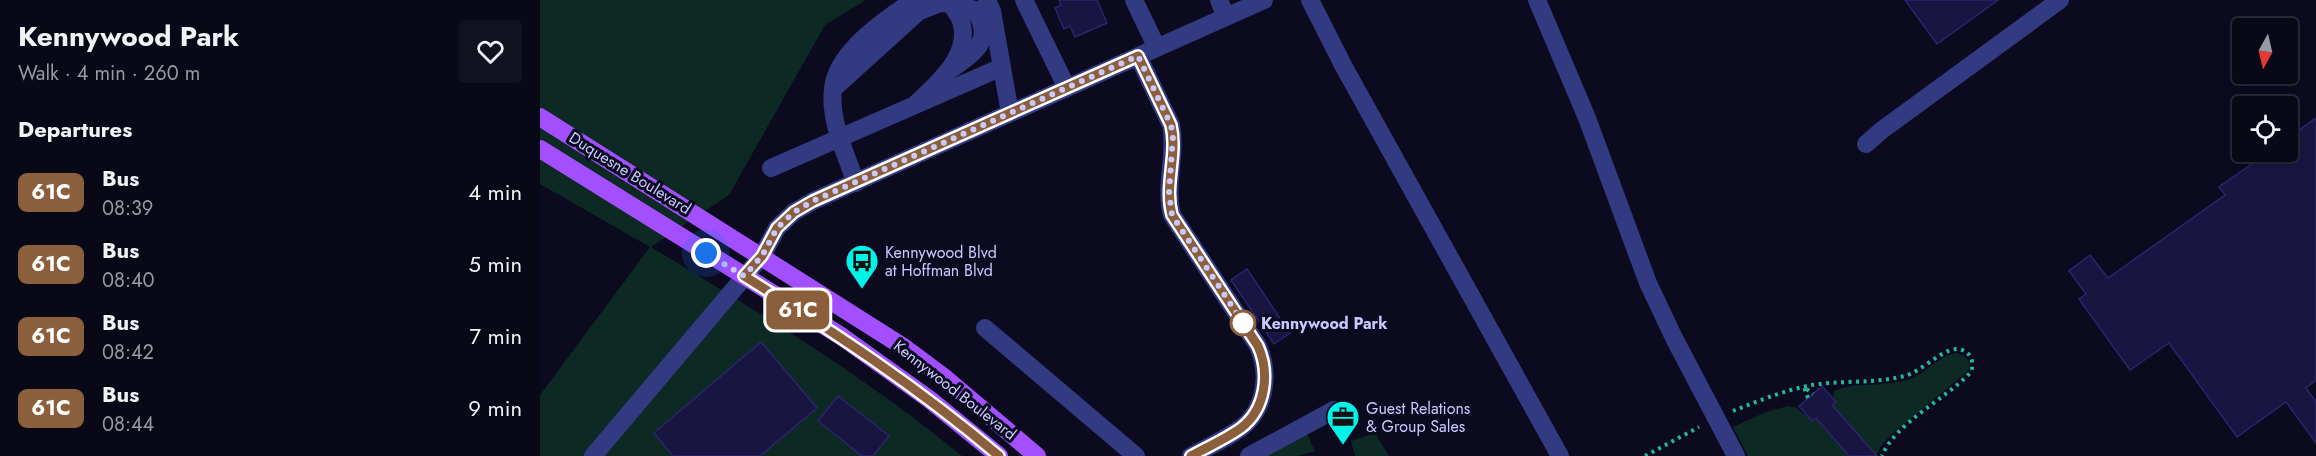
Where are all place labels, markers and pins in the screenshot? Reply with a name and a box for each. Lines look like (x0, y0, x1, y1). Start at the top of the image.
place label: Kennywood Blvd at Hoffman Blvd (885, 241, 997, 282)
bus stop icon: Kennywood Blvd at Hoffman Blvd (844, 243, 880, 290)
marker: Kennywood Park (1230, 310, 1256, 336)
place label: Kennywood Park (1261, 312, 1388, 335)
place label: Guest Relations & Group Sales (1366, 397, 1470, 438)
office icon: Guest Relations & Group Sales (1325, 399, 1361, 446)

